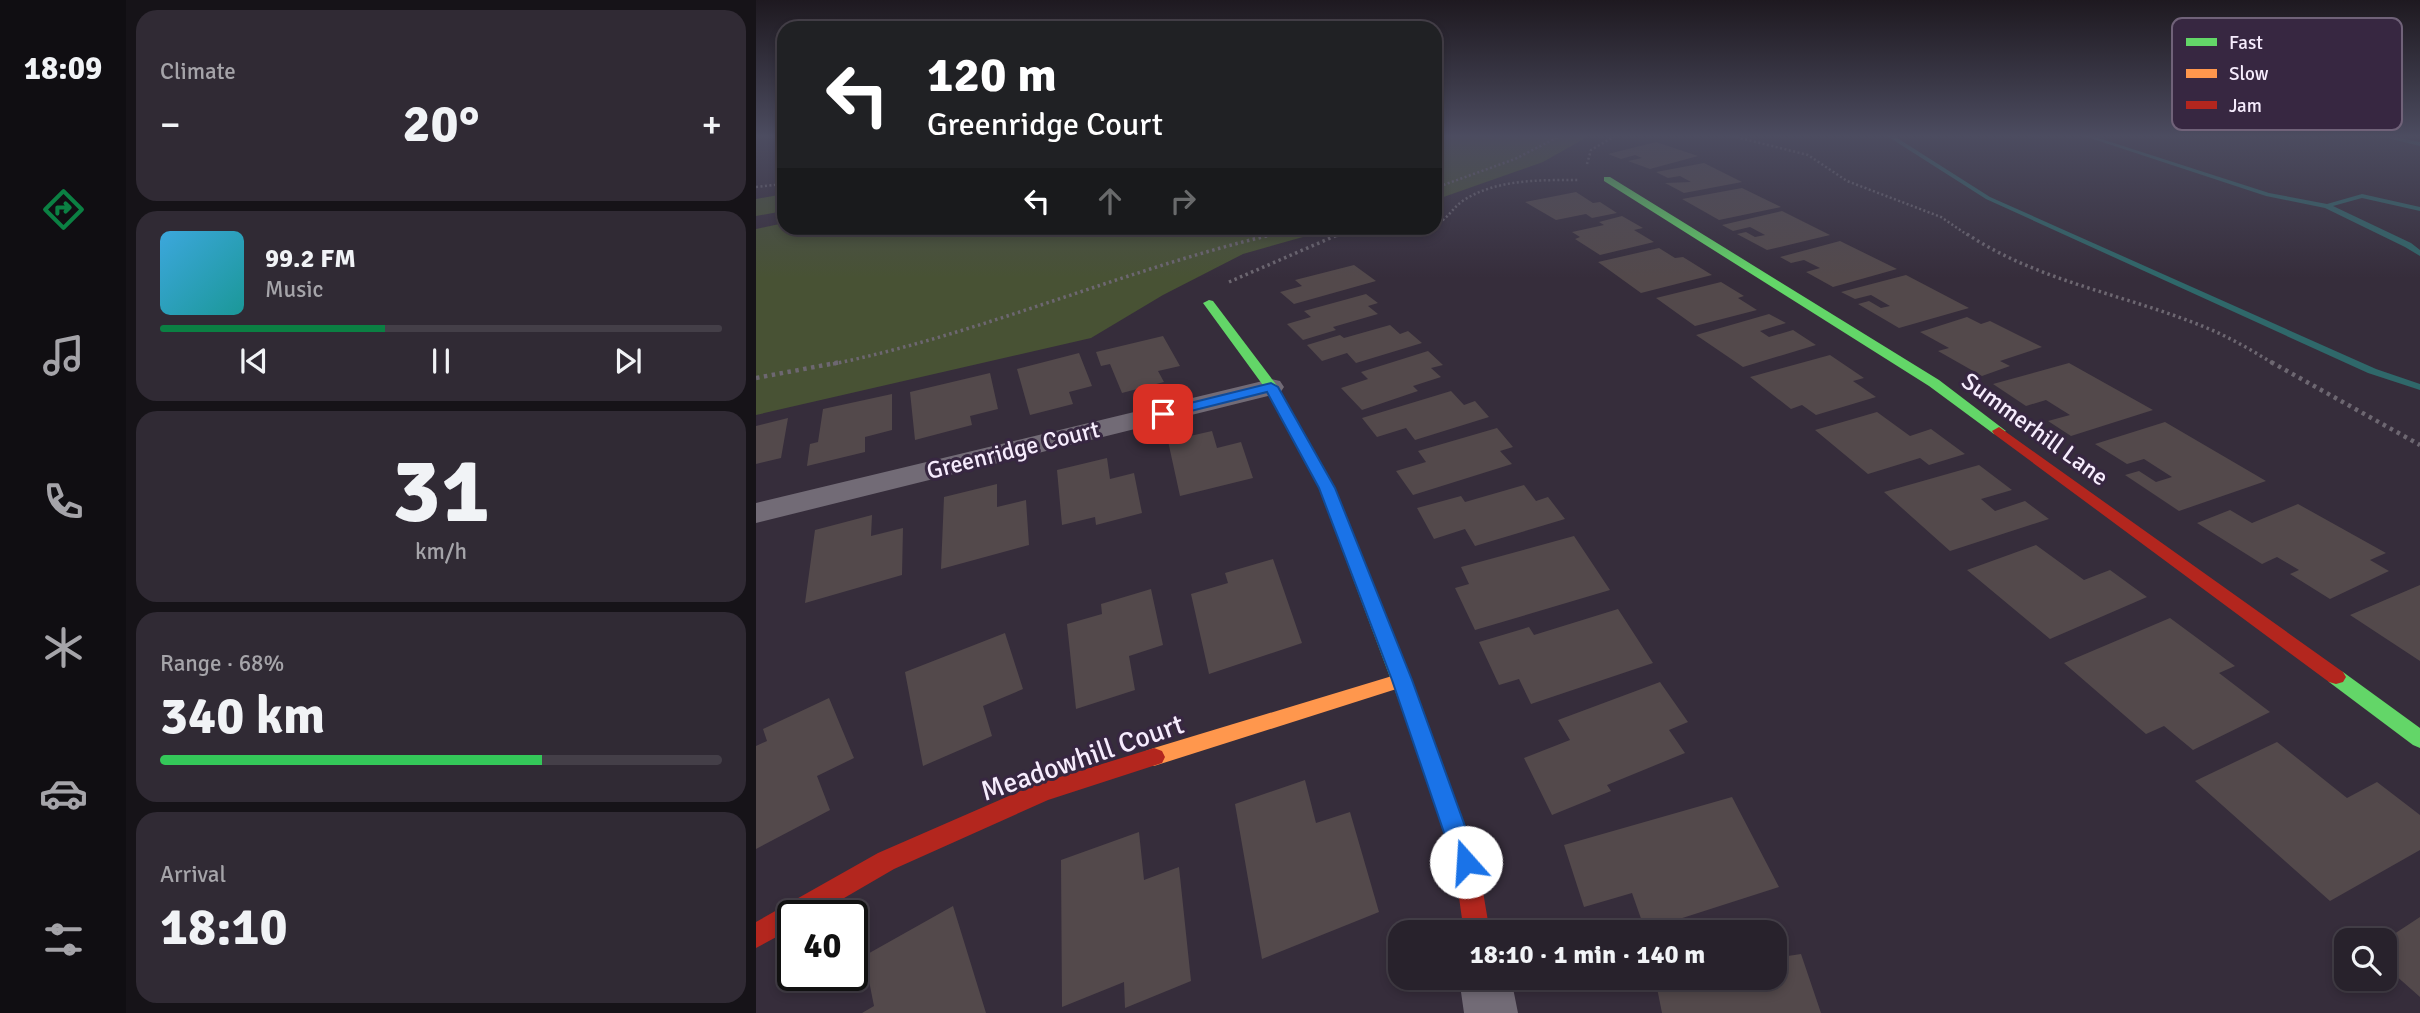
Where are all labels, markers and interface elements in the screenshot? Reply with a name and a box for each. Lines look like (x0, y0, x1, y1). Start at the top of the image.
legend (2172, 18, 2402, 130)
text: Fast (2229, 31, 2263, 55)
text: 120 m (927, 45, 1057, 105)
text: 18:09 (24, 49, 102, 88)
icon: left (812, 49, 903, 140)
text: Climate (160, 57, 236, 86)
text: Slow (2229, 62, 2269, 86)
text: 20° (403, 92, 479, 156)
text: Jam (2229, 94, 2262, 118)
text: − (160, 101, 181, 148)
text: + (701, 101, 722, 148)
text: Greenridge Court (927, 105, 1163, 144)
icon: left (1018, 182, 1056, 220)
icon: ahead (1091, 182, 1129, 220)
icon: right (1164, 182, 1202, 220)
icon: directions (39, 185, 88, 234)
text: 99.2 FM (265, 243, 356, 275)
text: Music (265, 275, 323, 304)
icon: music (39, 331, 88, 380)
icon: previous (235, 342, 273, 380)
icon: pause (422, 342, 460, 380)
icon: next (609, 342, 647, 380)
street label: Summerhill Lane (1956, 366, 2114, 492)
pin (1133, 384, 1193, 444)
icon: arrive (1144, 395, 1182, 433)
street label: Greenridge Court (923, 414, 1103, 486)
text: 31 (392, 435, 490, 548)
icon: phone (39, 477, 88, 526)
text: km/h (415, 537, 467, 566)
icon: climate (39, 623, 88, 672)
text: Range · 68% (160, 649, 284, 678)
text: 340 km (160, 684, 325, 748)
street label: Meadowhill Court (976, 707, 1188, 809)
icon: car (39, 769, 88, 818)
position arrow (1429, 825, 1503, 899)
text: Arrival (160, 860, 226, 889)
text: 18:10 (160, 895, 288, 959)
speed limit sign: 40 (777, 900, 868, 991)
icon: filters (39, 915, 88, 964)
map controls (2334, 928, 2397, 991)
button: search (2334, 928, 2397, 991)
text: 18:10 · 1 min · 140 m (1470, 939, 1705, 971)

